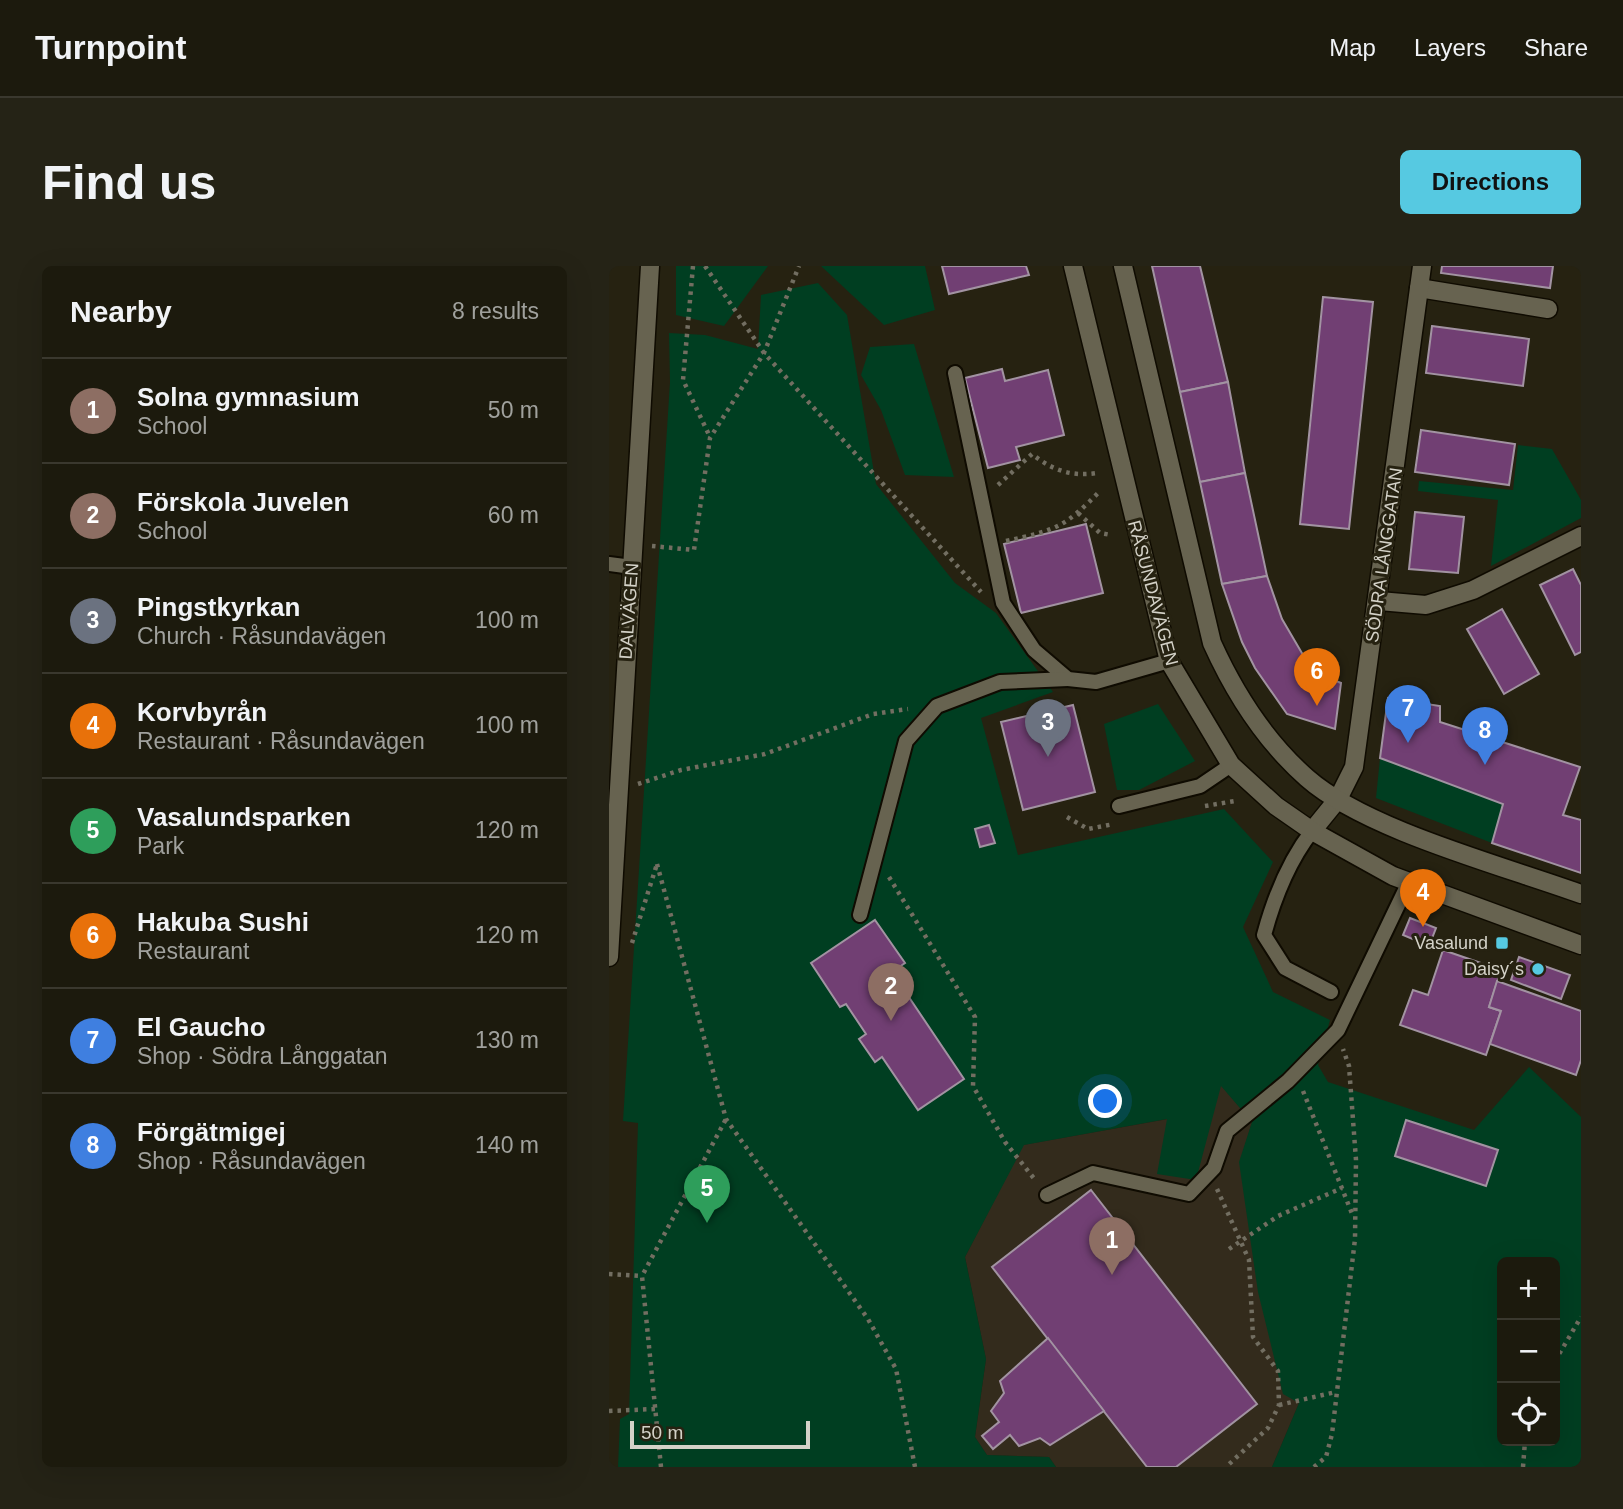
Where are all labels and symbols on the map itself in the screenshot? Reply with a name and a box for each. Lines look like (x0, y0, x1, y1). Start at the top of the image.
street label: SÖDRA LÅNGGATAN (1362, 466, 1406, 644)
street label: RÅSUNDAVÄGEN (1124, 518, 1182, 668)
street label: DALVÄGEN (616, 562, 642, 660)
pin: 6 (1294, 648, 1340, 706)
pin: 7 (1385, 685, 1431, 743)
pin: 3 (1025, 699, 1071, 757)
pin: 8 (1462, 707, 1508, 765)
pin: 4 (1400, 869, 1446, 927)
place label: Vasalund (1414, 933, 1488, 953)
marker: Vasalund (1494, 935, 1510, 951)
place label: Daisy´s (1464, 959, 1524, 979)
marker: Daisy´s (1530, 961, 1546, 977)
pin: 2 (868, 963, 914, 1021)
your location (1088, 1084, 1122, 1118)
pin: 5 (684, 1165, 730, 1223)
pin: 1 (1089, 1217, 1135, 1275)
scale bar (630, 1418, 810, 1450)

